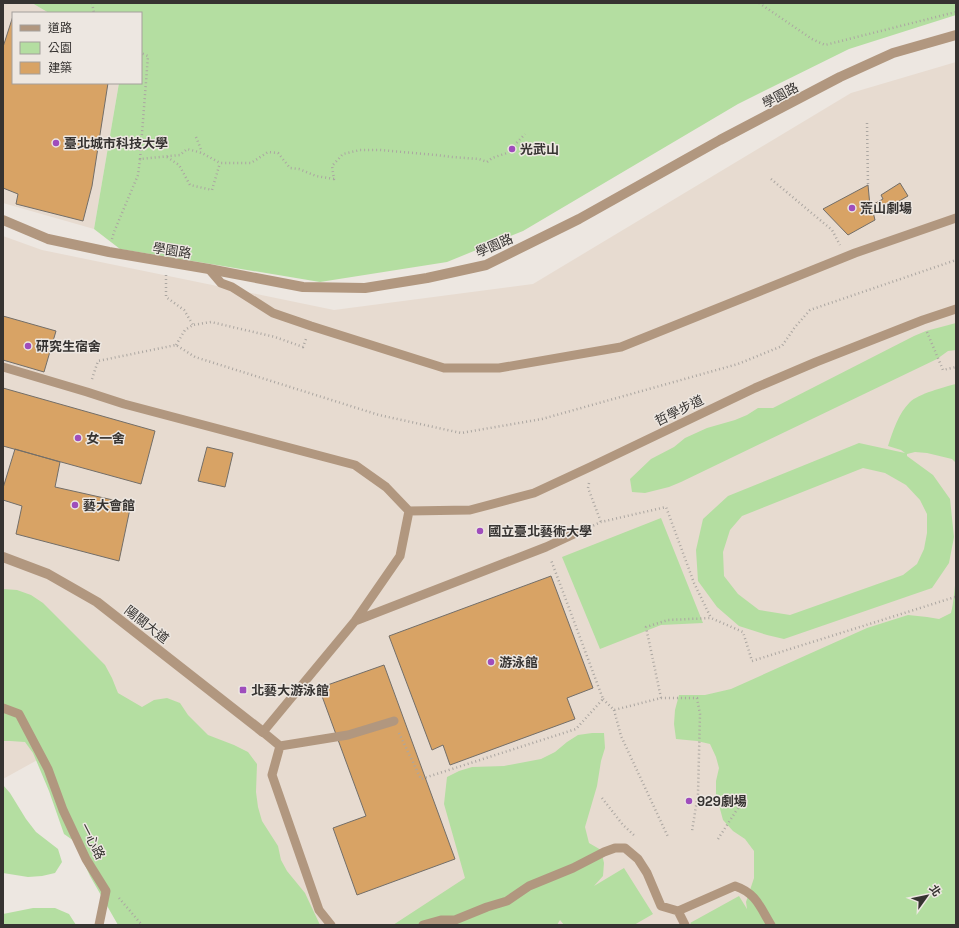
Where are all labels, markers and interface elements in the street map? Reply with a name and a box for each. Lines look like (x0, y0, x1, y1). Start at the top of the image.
legend (12, 12, 142, 84)
text: 道路 (48, 20, 72, 36)
text: 公園 (48, 40, 72, 56)
text: 建築 (48, 60, 72, 76)
street label: 學園路 (759, 79, 801, 112)
place label: 臺北城市科技大學 (64, 135, 168, 152)
marker: 臺北城市科技大學 (51, 138, 61, 148)
place label: 光武山 (520, 141, 559, 158)
marker: 光武山 (507, 144, 517, 154)
place label: 荒山劇場 (860, 200, 912, 217)
marker: 荒山劇場 (847, 203, 857, 213)
street label: 學園路 (473, 230, 515, 261)
street label: 學園路 (151, 239, 193, 262)
place label: 研究生宿舍 (36, 338, 101, 355)
marker: 研究生宿舍 (23, 341, 33, 351)
street label: 哲學步道 (652, 391, 706, 429)
place label: 女一舍 (86, 430, 125, 447)
marker: 女一舍 (73, 433, 83, 443)
place label: 藝大會館 (83, 497, 135, 514)
marker: 藝大會館 (70, 500, 80, 510)
place label: 國立臺北藝術大學 (488, 523, 592, 540)
marker: 國立臺北藝術大學 (475, 526, 485, 536)
street label: 陽關大道 (121, 602, 172, 647)
place label: 游泳館 (499, 654, 538, 671)
marker: 游泳館 (486, 657, 496, 667)
place label: 北藝大游泳館 (251, 682, 329, 699)
marker: 北藝大游泳館 (238, 685, 248, 695)
place label: 929劇場 (697, 793, 747, 810)
marker: 929劇場 (684, 796, 694, 806)
street label: 一心路 (76, 820, 109, 862)
north arrow (907, 876, 947, 916)
text: 北 (927, 882, 944, 899)

